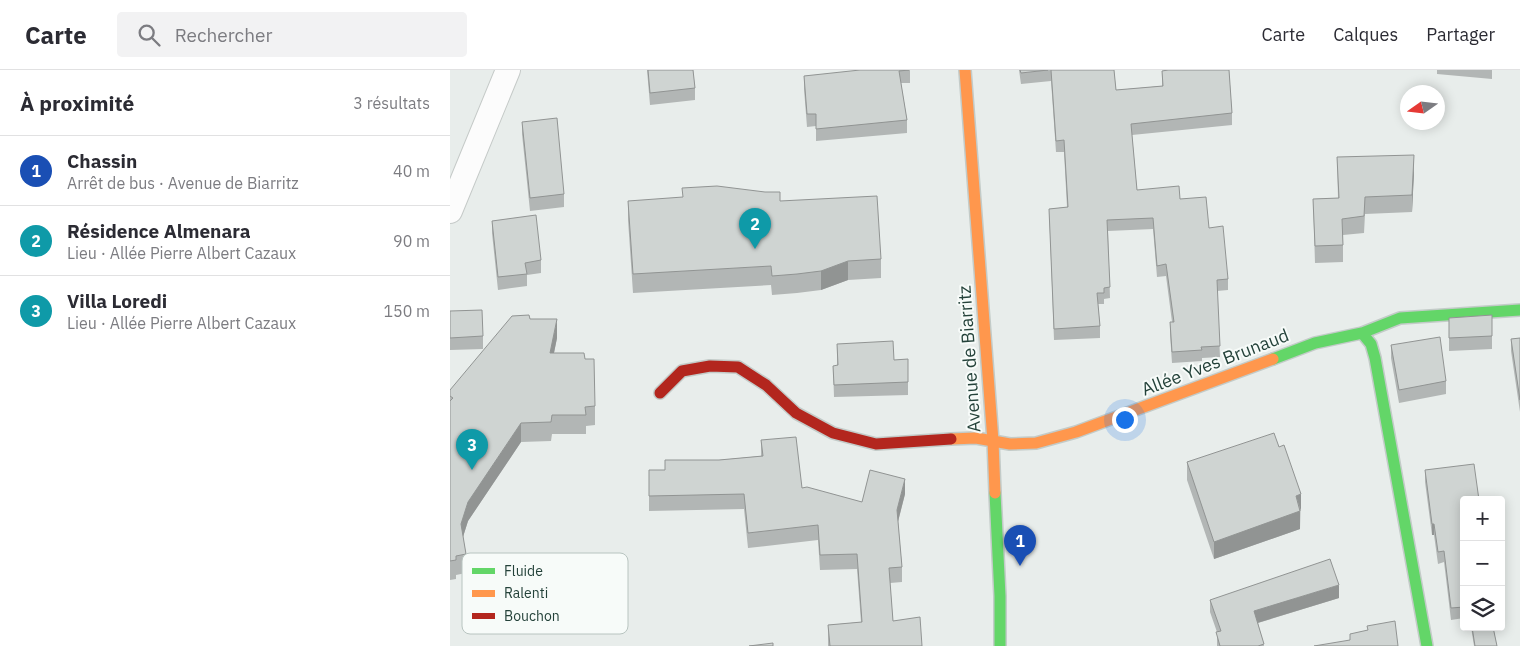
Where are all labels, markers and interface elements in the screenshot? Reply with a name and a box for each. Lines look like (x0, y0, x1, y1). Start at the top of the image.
search box (117, 12, 467, 57)
text: Carte (25, 19, 87, 51)
icon: search (135, 21, 163, 49)
text: Rechercher (175, 23, 272, 47)
text: Carte (1262, 23, 1305, 46)
text: Calques (1333, 23, 1398, 46)
text: Partager (1426, 23, 1495, 46)
north arrow (1400, 85, 1445, 130)
text: À proximité (20, 89, 134, 117)
text: 3 résultats (353, 93, 430, 113)
text: Chassin (67, 149, 137, 173)
text: 1 (31, 161, 41, 181)
text: 40 m (393, 161, 430, 181)
text: Arrêt de bus · Avenue de Biarritz (67, 173, 299, 193)
pin: 2 (739, 208, 771, 249)
text: Résidence Almenara (67, 219, 250, 243)
text: 2 (31, 231, 41, 251)
text: 90 m (393, 231, 430, 251)
text: Lieu · Allée Pierre Albert Cazaux (67, 243, 296, 263)
street label: Avenue de Biarritz (952, 285, 986, 433)
text: Villa Loredi (67, 289, 167, 313)
text: 3 (31, 301, 41, 321)
text: 150 m (383, 301, 430, 321)
text: Lieu · Allée Pierre Albert Cazaux (67, 313, 296, 333)
street label: Allée Yves Brunaud (1138, 323, 1292, 401)
your location (1112, 407, 1138, 433)
pin: 3 (456, 429, 488, 470)
map controls (1460, 496, 1505, 631)
button: + (1460, 496, 1505, 541)
pin: 1 (1004, 525, 1036, 566)
button: − (1460, 541, 1505, 586)
legend (462, 553, 628, 634)
text: Fluide (504, 562, 543, 580)
text: Ralenti (504, 584, 548, 602)
button: layers (1460, 586, 1505, 631)
text: Bouchon (504, 607, 560, 625)

